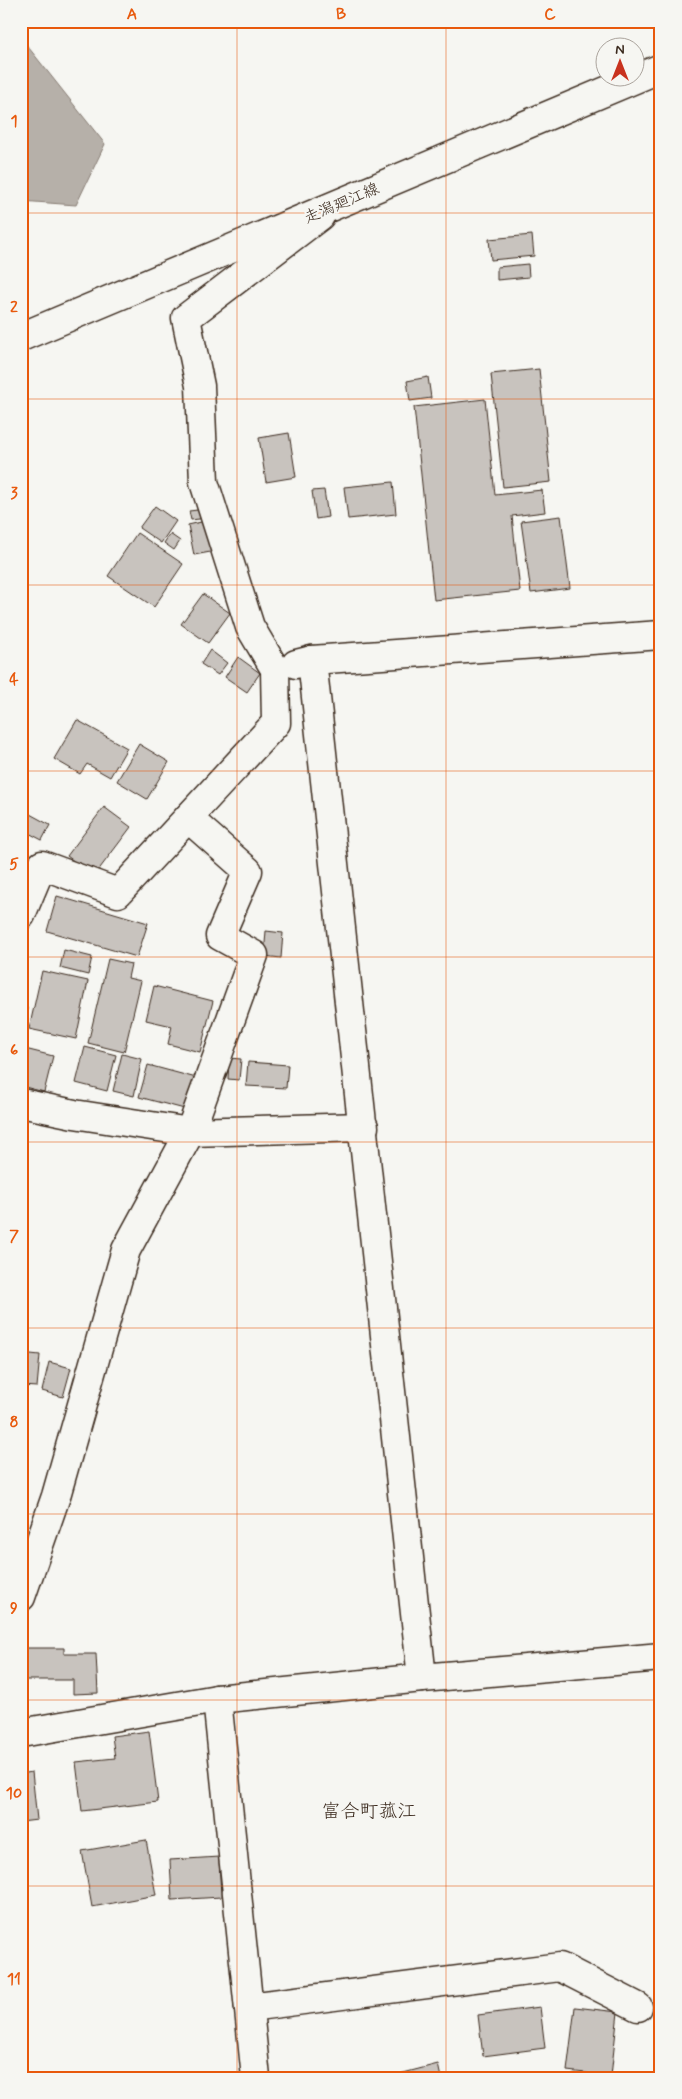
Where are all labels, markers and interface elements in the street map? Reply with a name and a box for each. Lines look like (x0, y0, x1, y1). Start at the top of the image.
text: A (127, 4, 137, 25)
text: B (336, 4, 346, 25)
text: C (544, 4, 556, 25)
north arrow (594, 38, 644, 88)
text: N (615, 41, 625, 59)
text: 1 (10, 111, 18, 132)
street label: 走潟廻江線 (301, 178, 383, 229)
text: 2 (10, 297, 18, 318)
text: 3 (10, 483, 18, 504)
text: 4 (9, 669, 19, 690)
text: 5 (9, 854, 19, 875)
text: 6 (10, 1040, 18, 1061)
text: 7 (9, 1226, 19, 1247)
text: 8 (9, 1412, 19, 1433)
text: 9 (10, 1598, 18, 1619)
text: 10 (6, 1783, 22, 1804)
district label: 富合町菰江 (321, 1799, 417, 1824)
text: 11 (7, 1969, 21, 1990)

